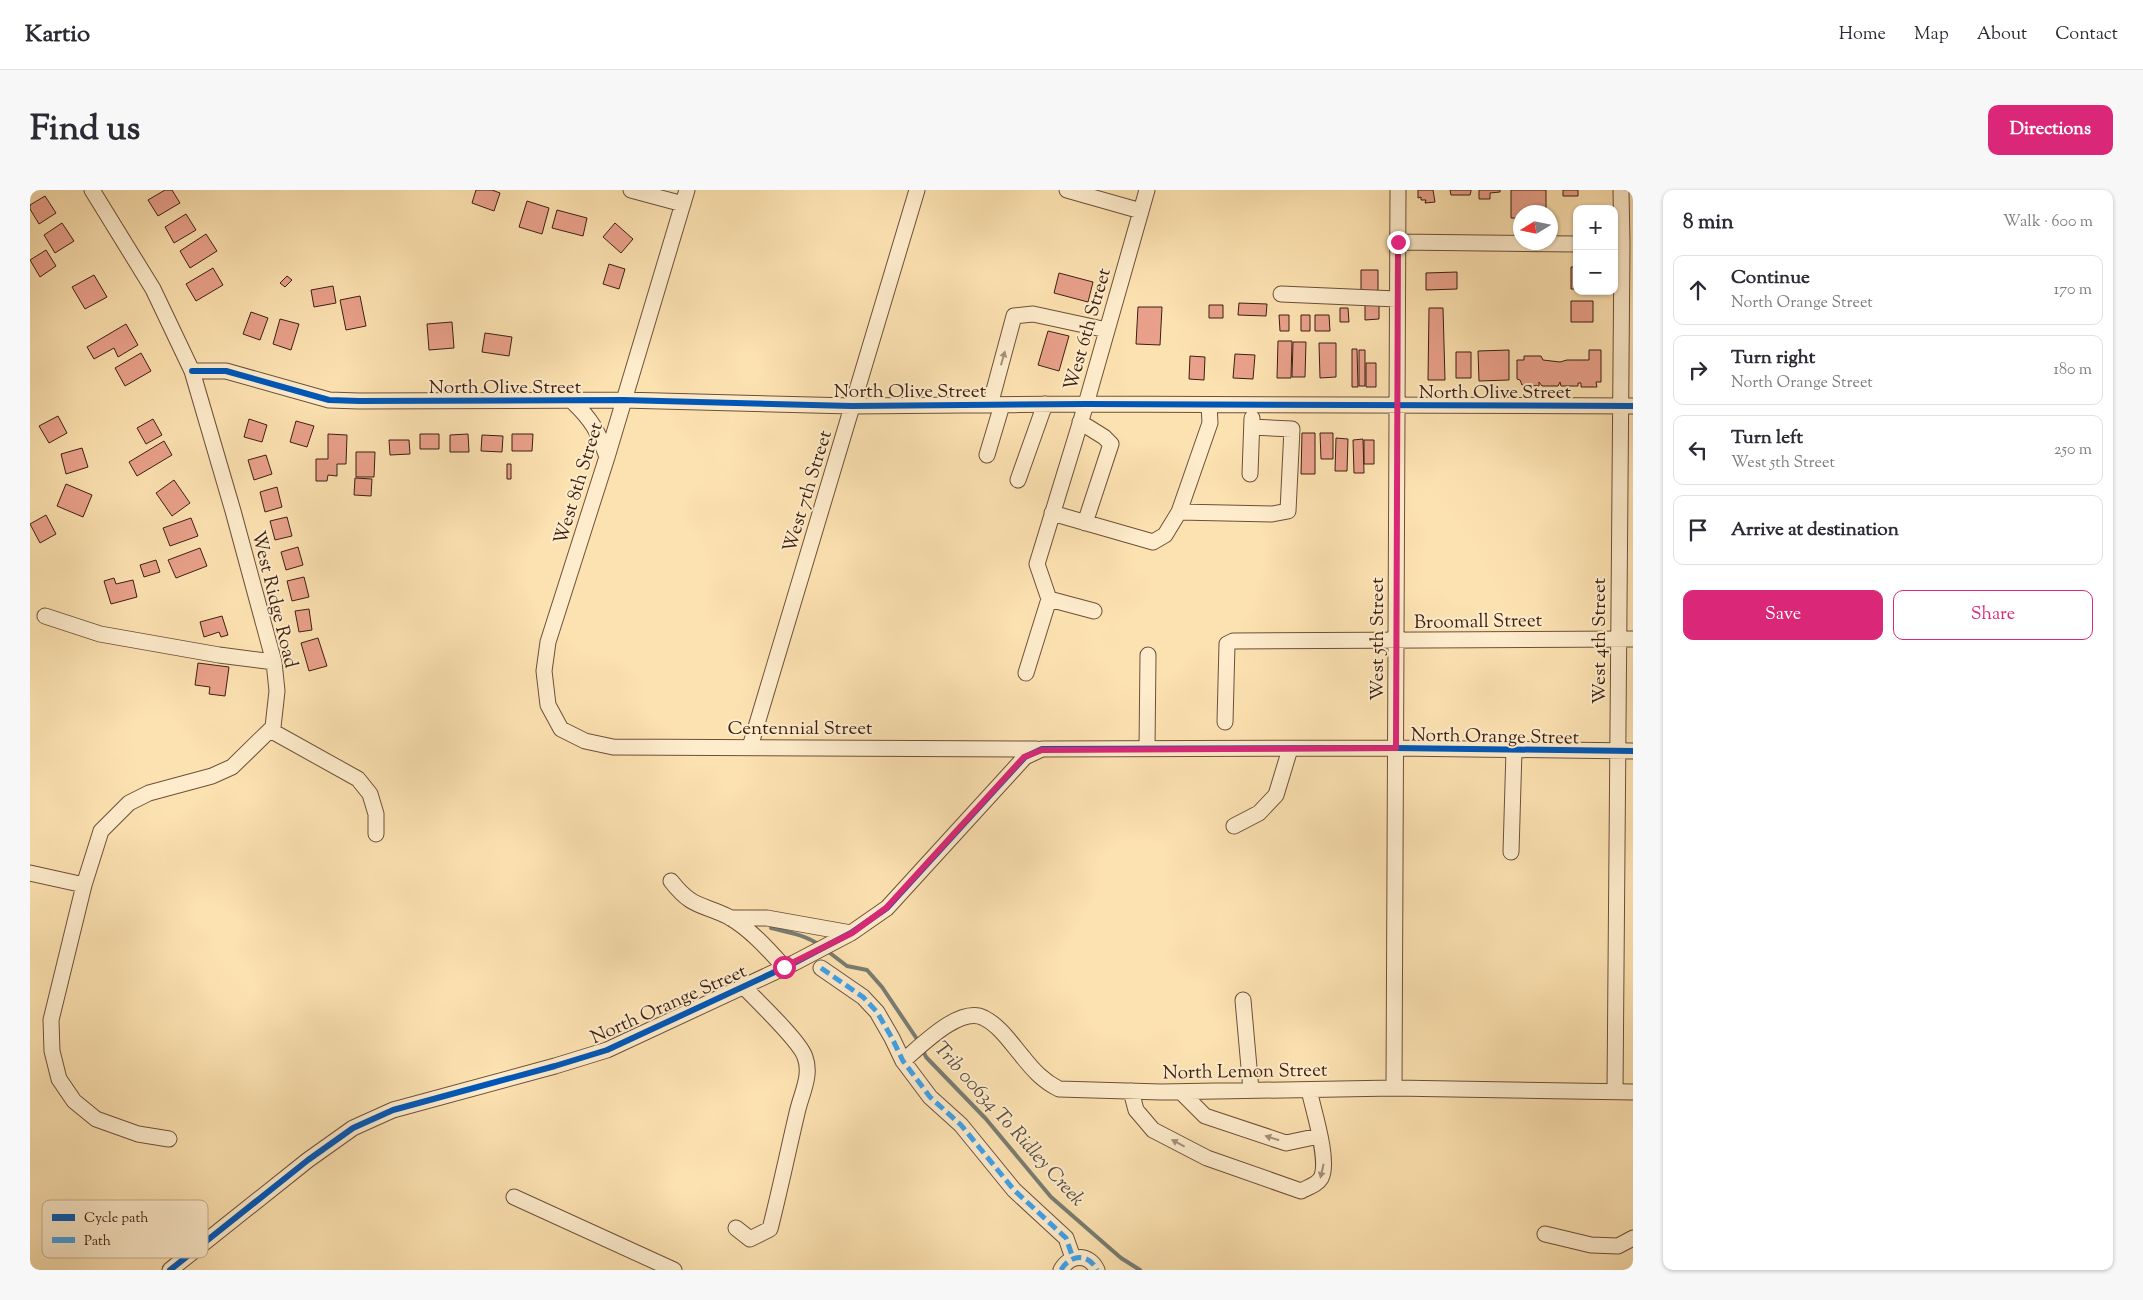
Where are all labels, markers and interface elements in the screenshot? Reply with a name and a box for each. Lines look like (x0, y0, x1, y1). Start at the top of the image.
text: Kartio (25, 18, 90, 52)
text: Home (1839, 22, 1886, 48)
text: Map (1914, 22, 1949, 48)
text: About (1977, 22, 2027, 48)
text: Contact (2055, 22, 2118, 48)
text: Find us (30, 105, 140, 156)
button: Directions (1988, 105, 2113, 155)
north arrow (1513, 205, 1558, 250)
map controls (1573, 205, 1618, 295)
button: + (1573, 205, 1618, 250)
text: 8 min (1683, 208, 1734, 238)
text: Walk · 600 m (2003, 211, 2093, 234)
route end (1387, 231, 1410, 254)
button: − (1573, 250, 1618, 295)
street label: West 6th Street (1058, 265, 1119, 394)
text: Continue (1731, 265, 1810, 292)
icon: ahead (1684, 276, 1712, 304)
text: 170 m (2054, 279, 2092, 302)
text: North Orange Street (1731, 292, 1873, 315)
text: Turn right (1731, 345, 1815, 372)
one-way arrow (999, 350, 1007, 365)
icon: right (1684, 356, 1712, 384)
text: 180 m (2053, 359, 2092, 382)
text: North Orange Street (1731, 372, 1873, 395)
street label: North Olive Street (429, 375, 582, 402)
street label: North Olive Street (834, 379, 987, 406)
street label: North Olive Street (1419, 380, 1572, 407)
street label: West 8th Street (548, 419, 611, 548)
text: Turn left (1731, 425, 1803, 452)
street label: West 7th Street (777, 427, 840, 556)
icon: left (1684, 436, 1712, 464)
text: 250 m (2054, 439, 2092, 462)
text: West 5th Street (1731, 452, 1835, 475)
icon: arrive (1684, 516, 1712, 544)
text: Arrive at destination (1731, 517, 1899, 544)
street label: West Ridge Road (243, 528, 304, 671)
street label: West 5th Street (1365, 577, 1392, 701)
street label: West 4th Street (1587, 577, 1614, 704)
button: Save (1683, 590, 1883, 640)
button: Share (1893, 590, 2093, 640)
street label: Broomall Street (1414, 608, 1543, 637)
street label: Centennial Street (727, 716, 873, 743)
street label: North Orange Street (1411, 723, 1580, 752)
route start (773, 956, 796, 979)
street label: North Orange Street (587, 959, 752, 1052)
water label: Trib 00634 To Ridley Creek (926, 1036, 1090, 1214)
street label: North Lemon Street (1162, 1058, 1328, 1087)
one-way arrow (1264, 1134, 1279, 1142)
one-way arrow (1171, 1139, 1186, 1147)
one-way arrow (1317, 1164, 1325, 1180)
legend (42, 1200, 208, 1258)
text: Cycle path (84, 1209, 148, 1229)
text: Path (84, 1232, 111, 1252)

